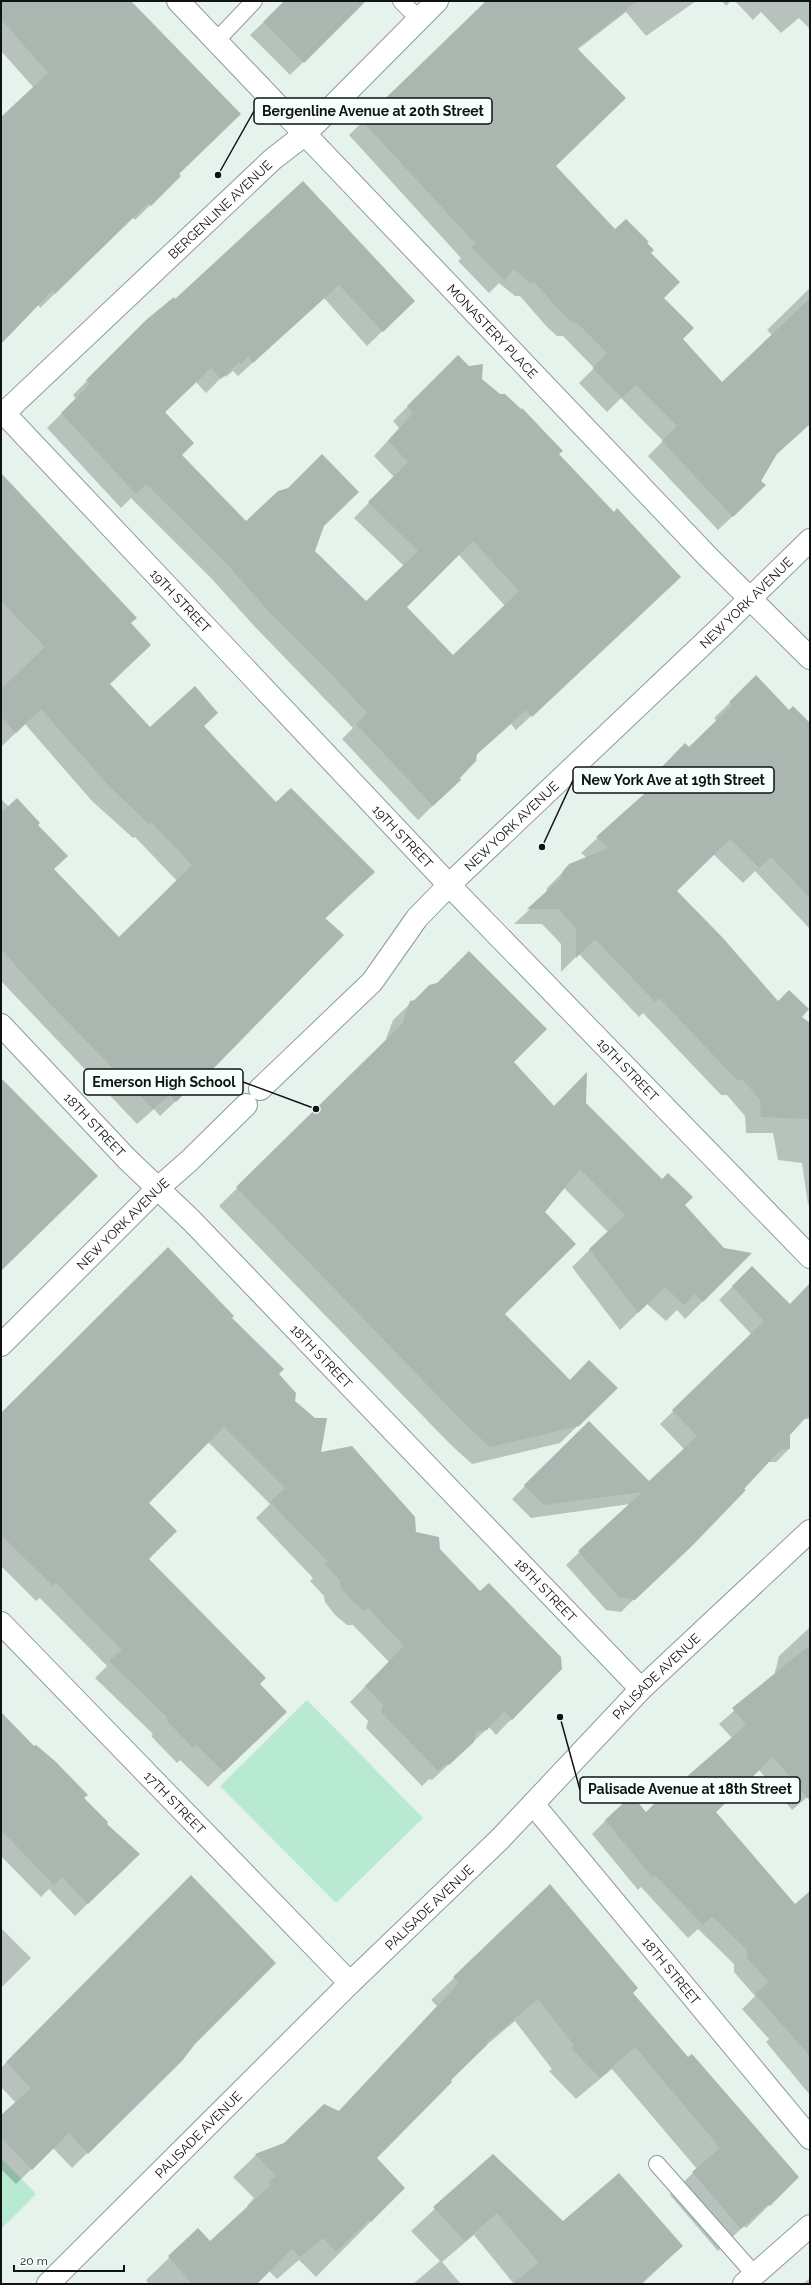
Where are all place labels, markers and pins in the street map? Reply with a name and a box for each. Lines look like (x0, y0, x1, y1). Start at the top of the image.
callout: Bergenline Avenue at 20th Street (254, 98, 492, 124)
callout: New York Ave at 19th Street (573, 767, 774, 793)
callout: Emerson High School (84, 1069, 243, 1095)
callout: Palisade Avenue at 18th Street (580, 1777, 800, 1803)

